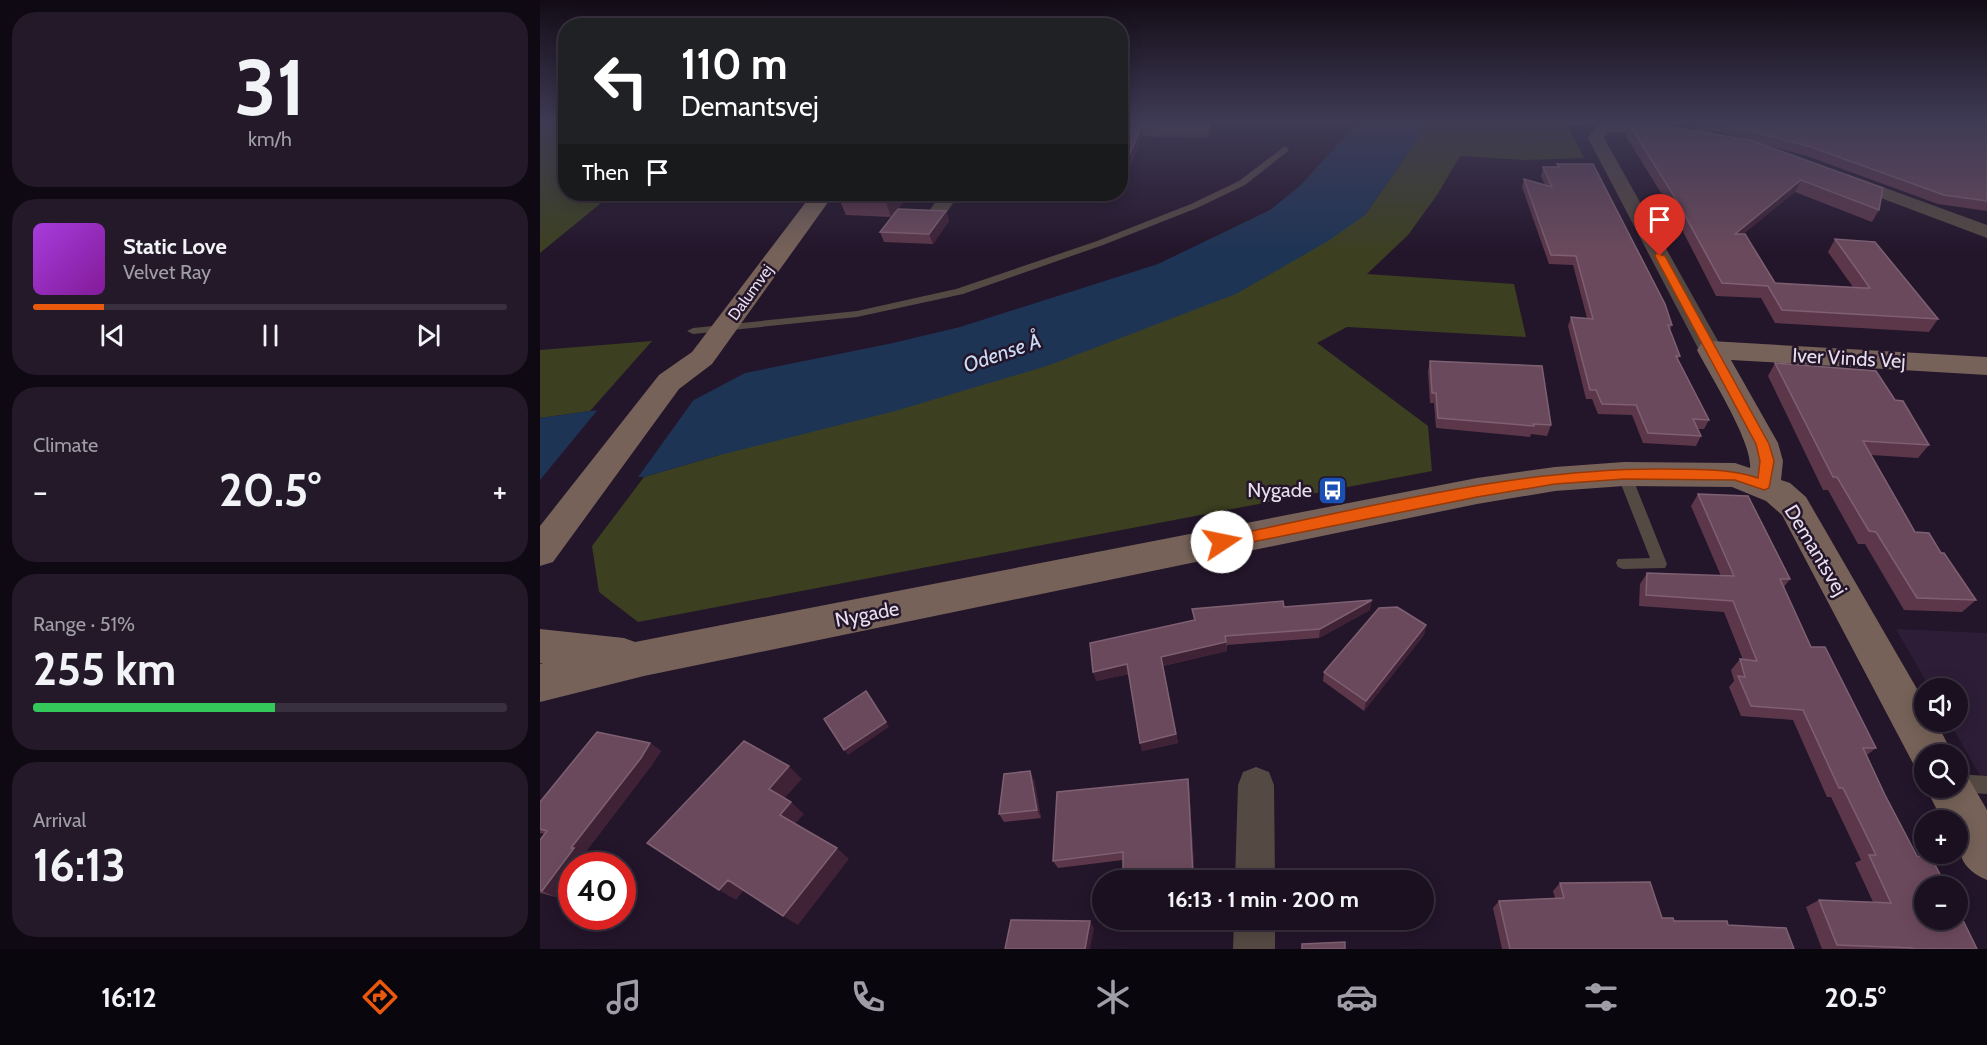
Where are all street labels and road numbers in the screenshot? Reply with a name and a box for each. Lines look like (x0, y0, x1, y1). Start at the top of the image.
street label: Dalumvej (724, 261, 777, 324)
street label: Iver Vinds Vej (1792, 343, 1906, 373)
street label: Demantsvej (1779, 500, 1853, 600)
street label: Nygade (833, 596, 901, 632)

